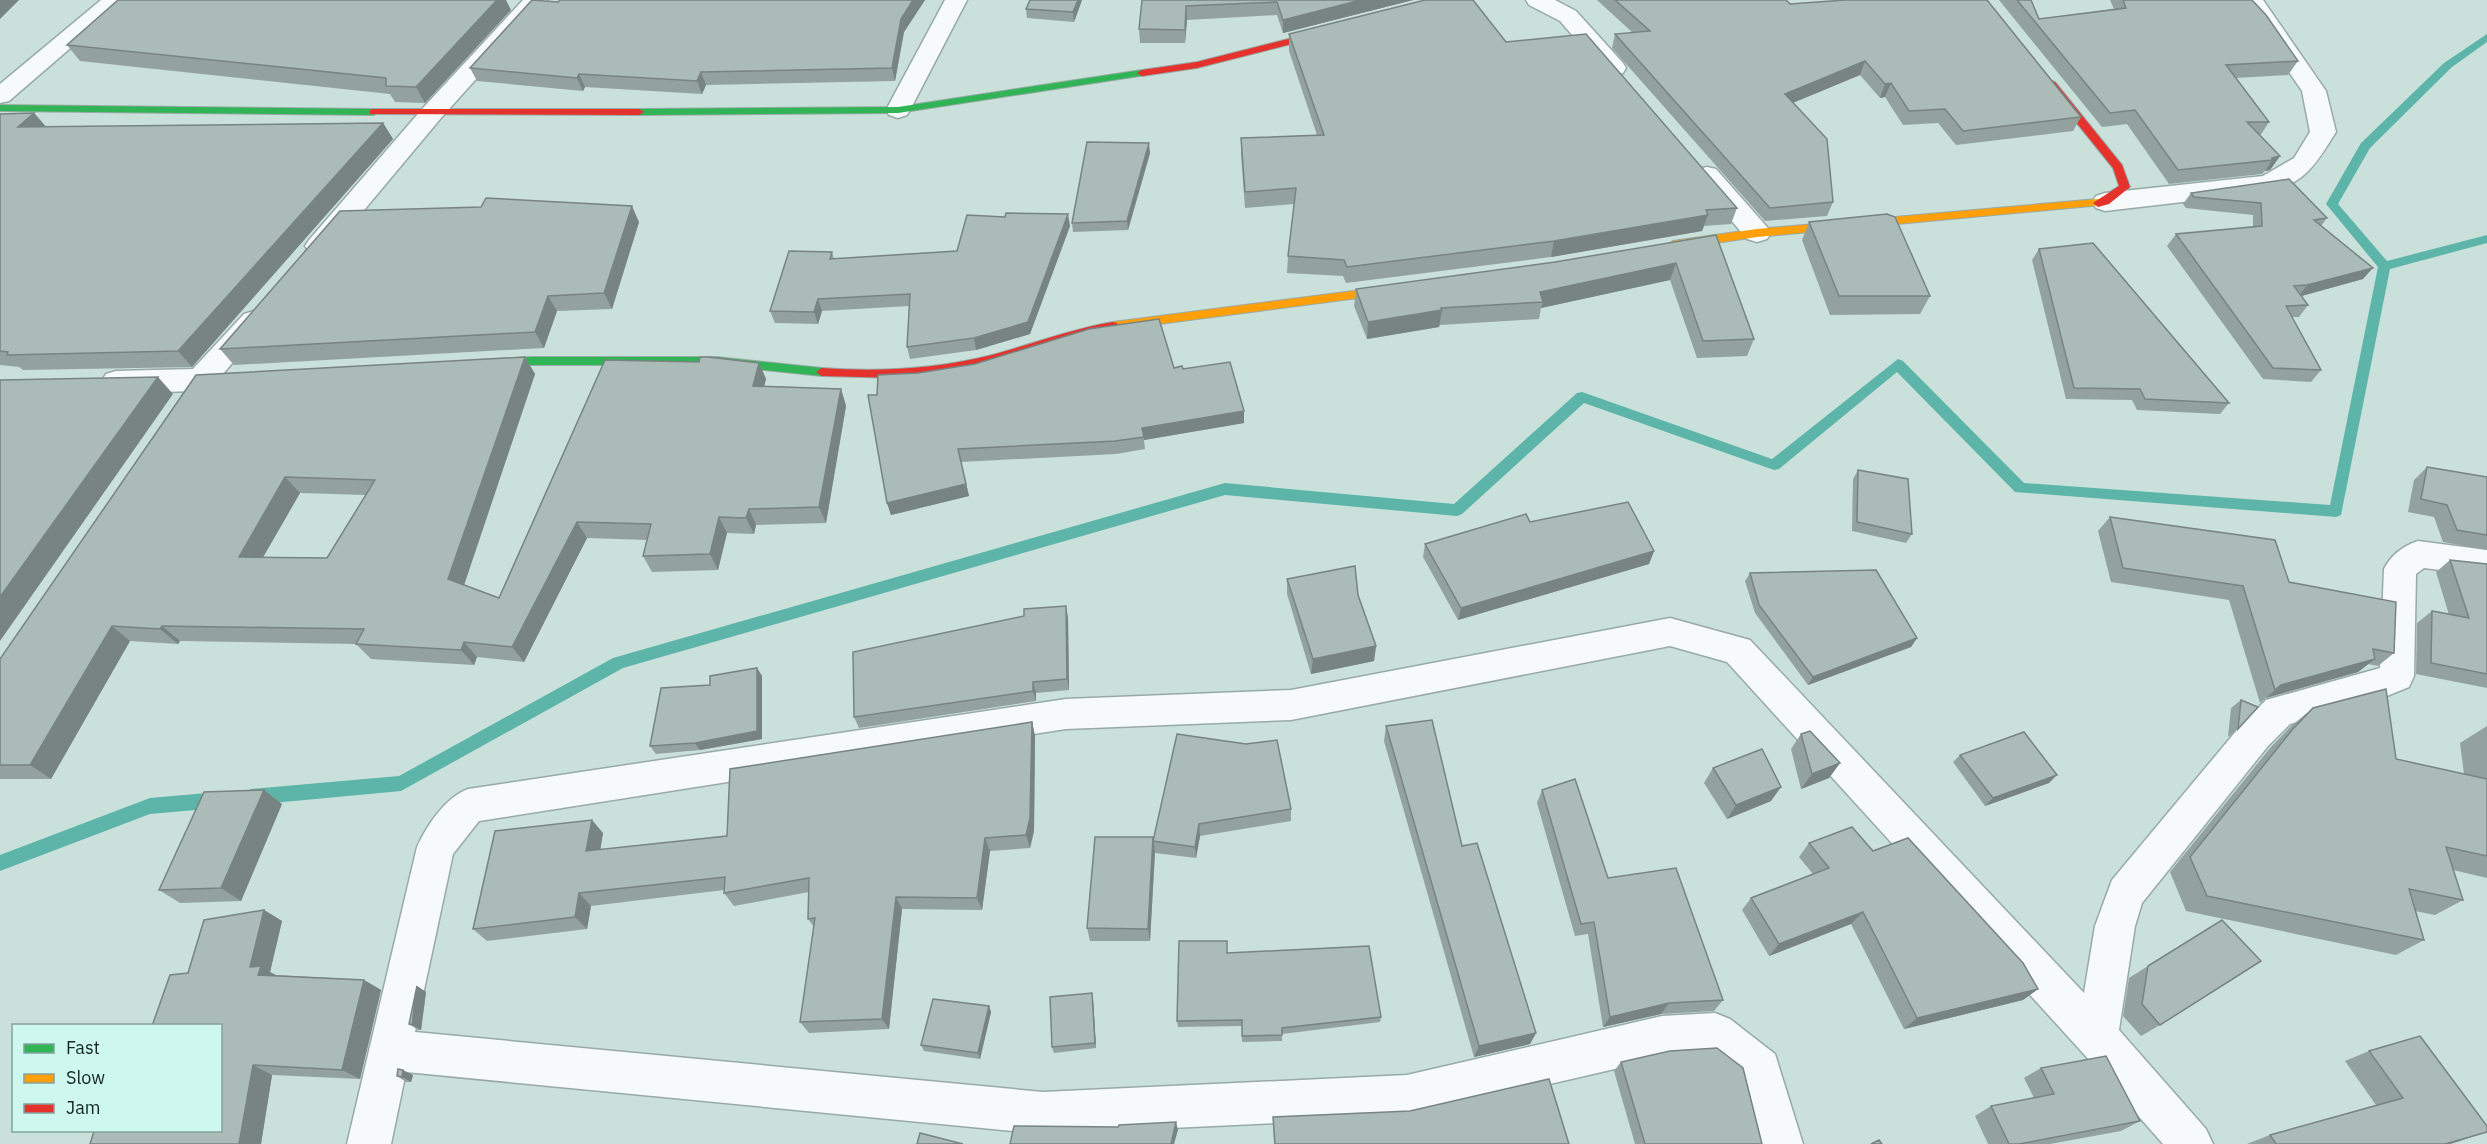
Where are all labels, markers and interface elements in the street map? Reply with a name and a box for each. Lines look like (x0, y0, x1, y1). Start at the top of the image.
legend (12, 1024, 222, 1132)
text: Fast (66, 1036, 100, 1059)
text: Slow (66, 1066, 105, 1089)
text: Jam (66, 1096, 101, 1119)

